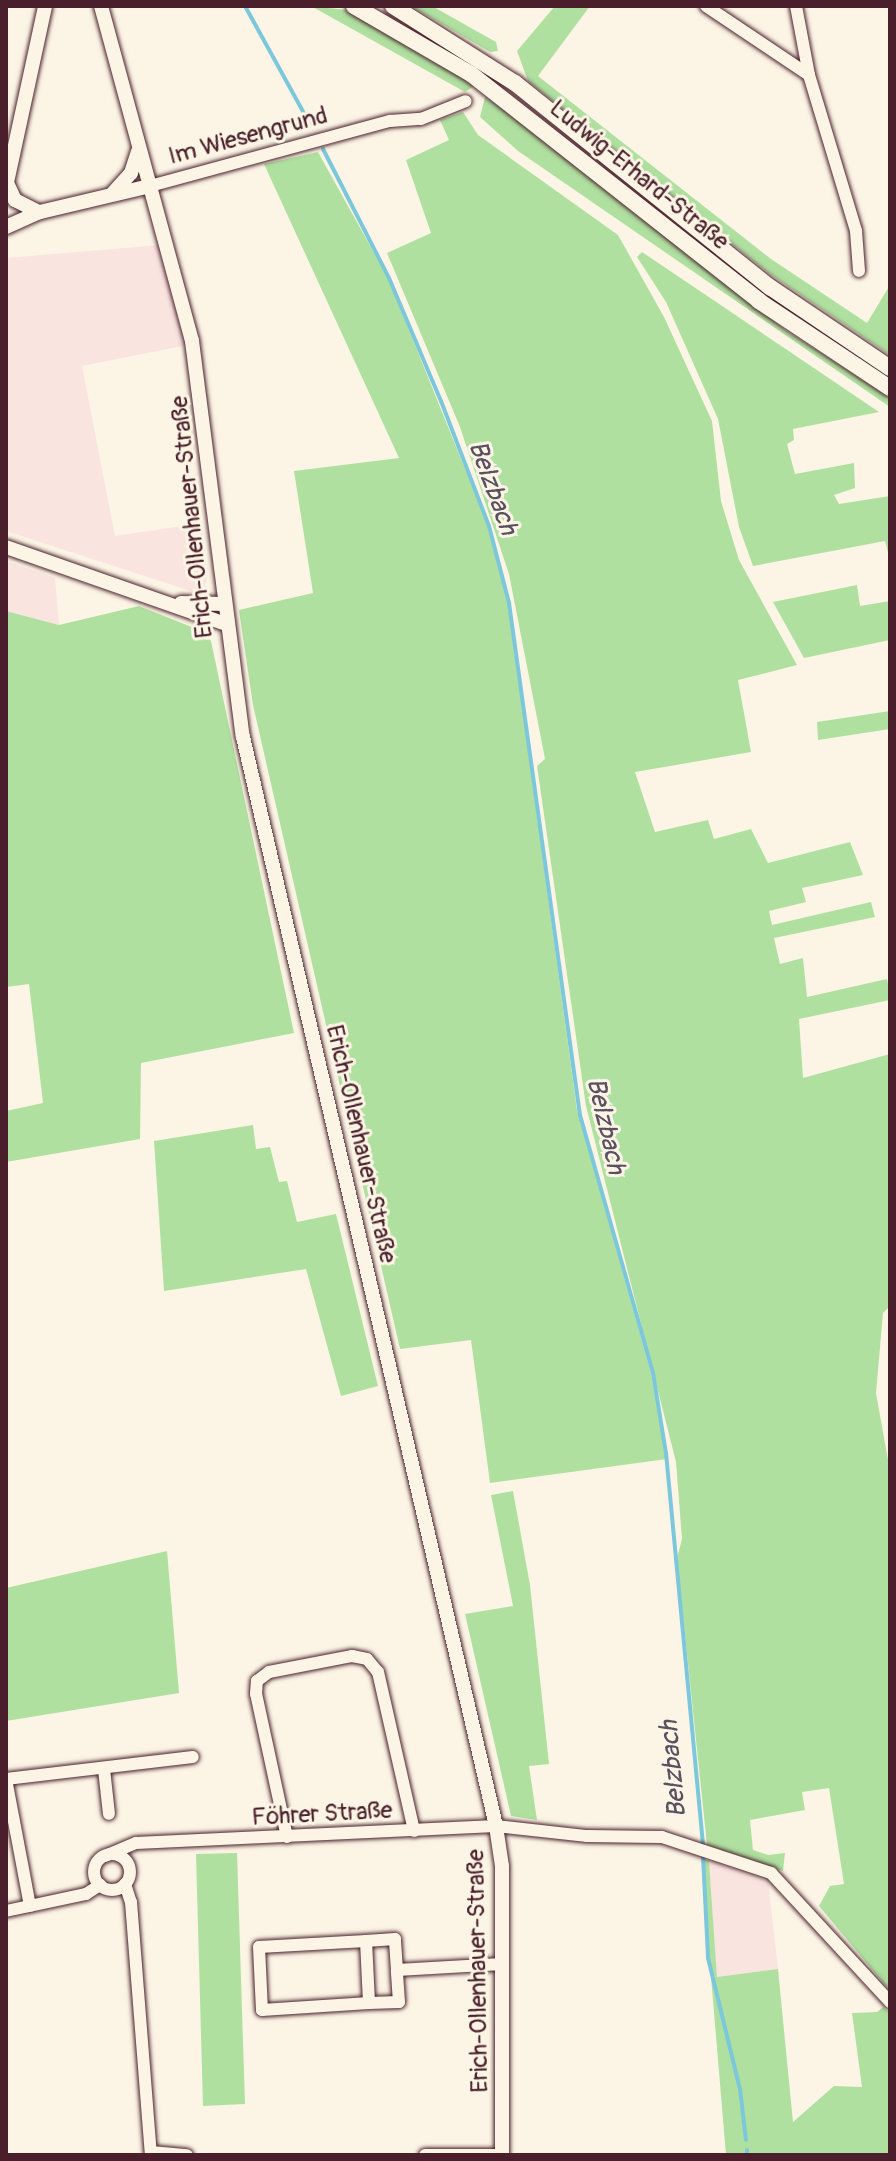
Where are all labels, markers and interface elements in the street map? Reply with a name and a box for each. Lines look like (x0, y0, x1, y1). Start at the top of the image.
street label: Ludwig-Erhard-Straße (544, 94, 734, 256)
street label: Im Wiesengrund (165, 101, 331, 171)
street label: Erich-Ollenhauer-Straße (165, 394, 219, 640)
water label: Belzbach (461, 437, 523, 539)
street label: Erich-Ollenhauer-Straße (320, 1022, 402, 1266)
water label: Belzbach (579, 1075, 631, 1177)
water label: Belzbach (654, 1719, 694, 1819)
street label: Föhrer Straße (251, 1796, 393, 1832)
street label: Erich-Ollenhauer-Straße (461, 1849, 495, 2093)

